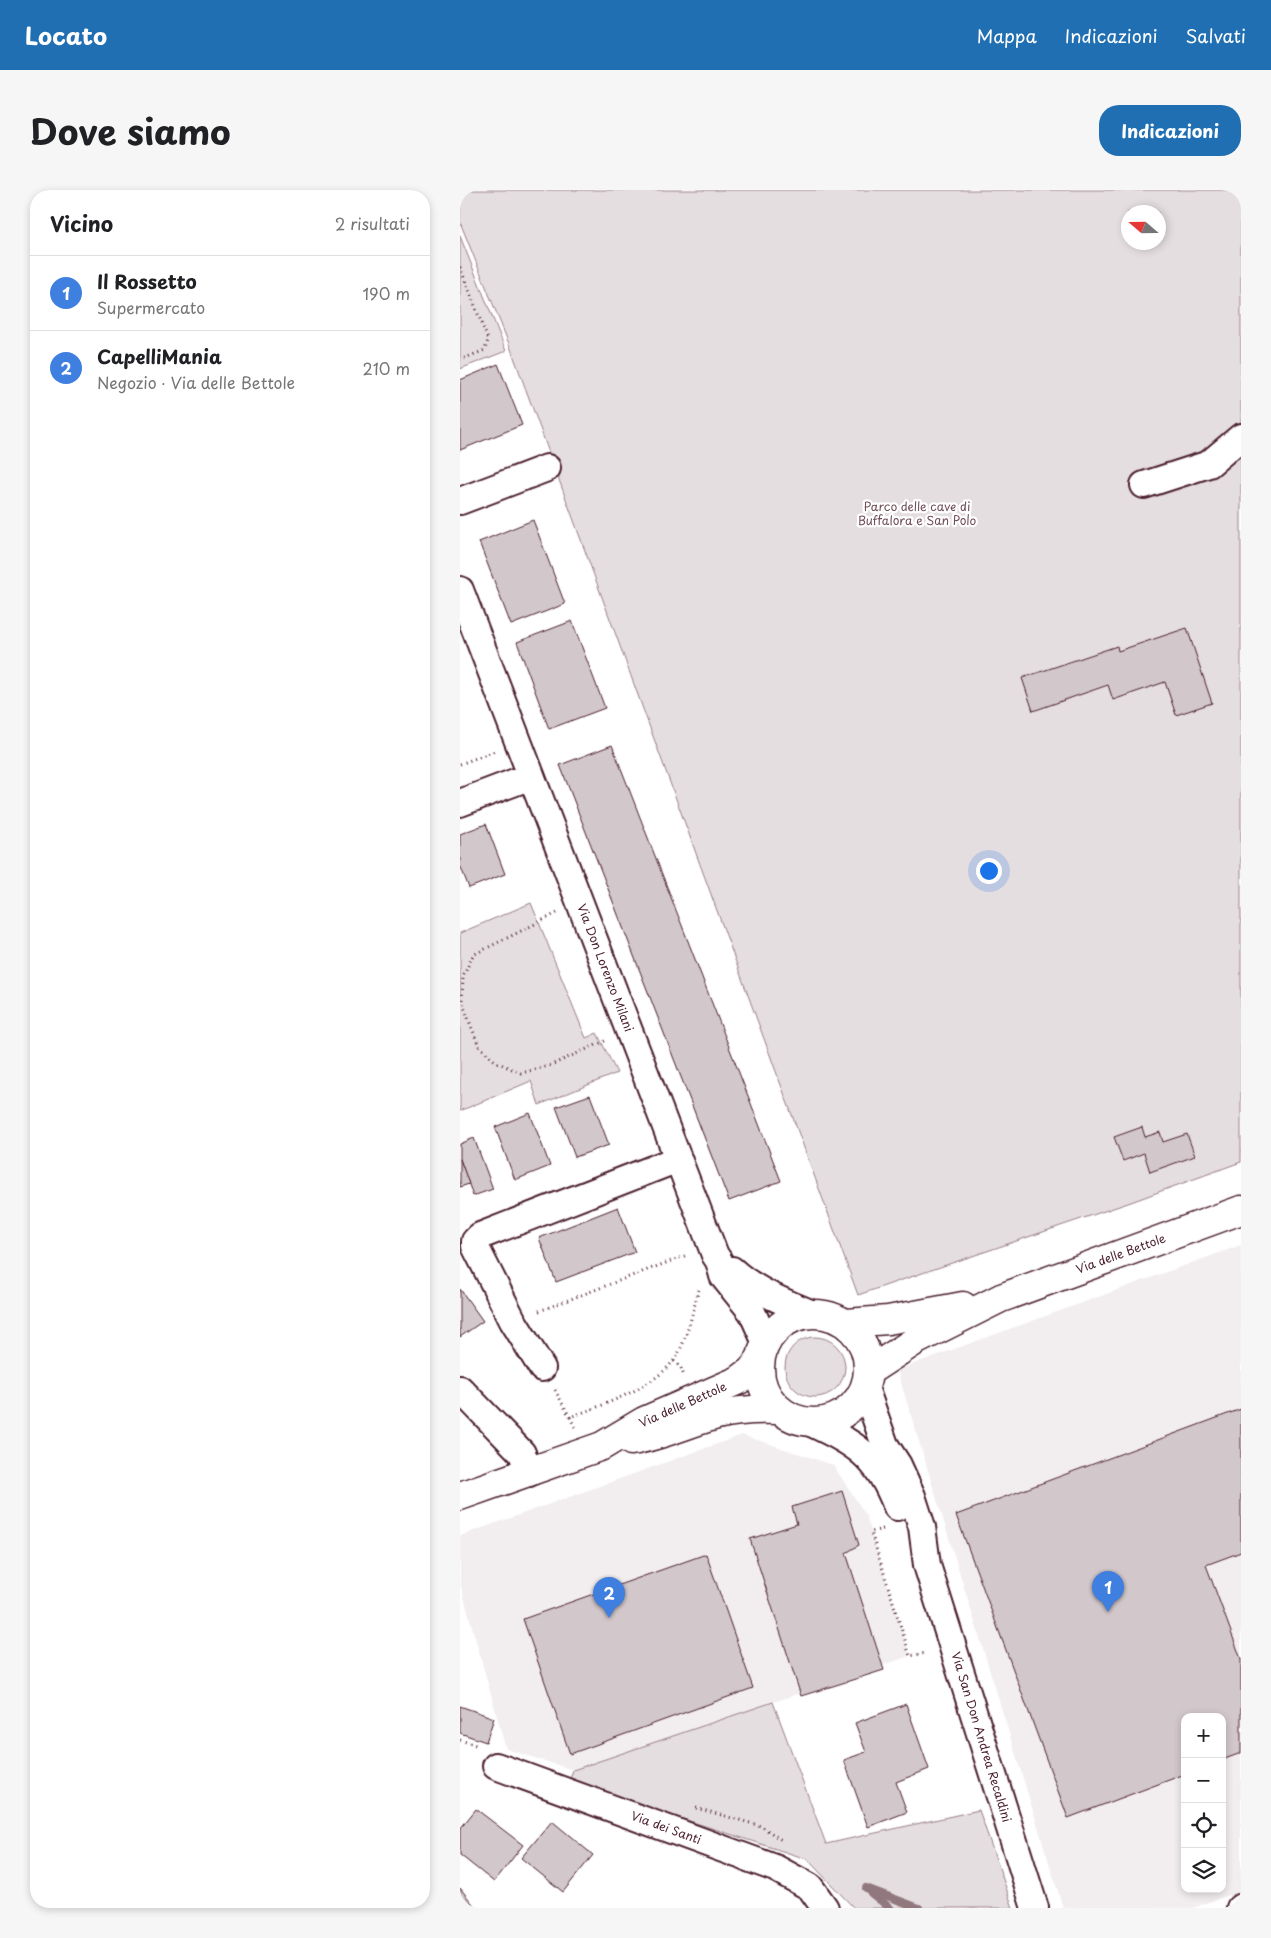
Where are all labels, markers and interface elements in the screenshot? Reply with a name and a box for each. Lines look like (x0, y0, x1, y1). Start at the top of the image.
text: Locato (25, 17, 107, 53)
text: Mappa (977, 22, 1037, 49)
text: Indicazioni (1065, 22, 1158, 49)
text: Salvati (1186, 22, 1246, 49)
text: Dove siamo (30, 104, 231, 157)
button: Indicazioni (1099, 105, 1241, 156)
north arrow (1121, 205, 1166, 250)
text: Vicino (50, 207, 113, 239)
text: 2 risultati (335, 211, 410, 235)
text: Il Rossetto (97, 267, 197, 295)
text: 1 (62, 281, 70, 305)
text: 190 m (362, 281, 410, 305)
text: Supermercato (97, 295, 205, 319)
text: CapelliMania (97, 342, 222, 370)
text: 2 (60, 356, 72, 380)
text: 210 m (362, 356, 410, 380)
text: Negozio · Via delle Bettole (97, 370, 295, 394)
park label: Parco delle cave di Buffalora e San Polo (858, 497, 977, 529)
your location (976, 858, 1002, 884)
street label: Via Don Lorenzo Milani (573, 901, 639, 1034)
street label: Via delle Bettole (1073, 1228, 1168, 1278)
street label: Via delle Bettole (636, 1377, 730, 1431)
pin: 1 (1092, 1571, 1124, 1612)
pin: 2 (593, 1577, 625, 1618)
street label: Via San Don Andrea Recaldini (947, 1649, 1016, 1824)
map controls (1181, 1713, 1226, 1893)
button: + (1181, 1713, 1226, 1758)
button: − (1181, 1758, 1226, 1803)
button: locate (1181, 1803, 1226, 1848)
street label: Via dei Santi (629, 1806, 704, 1848)
button: layers (1181, 1848, 1226, 1893)

